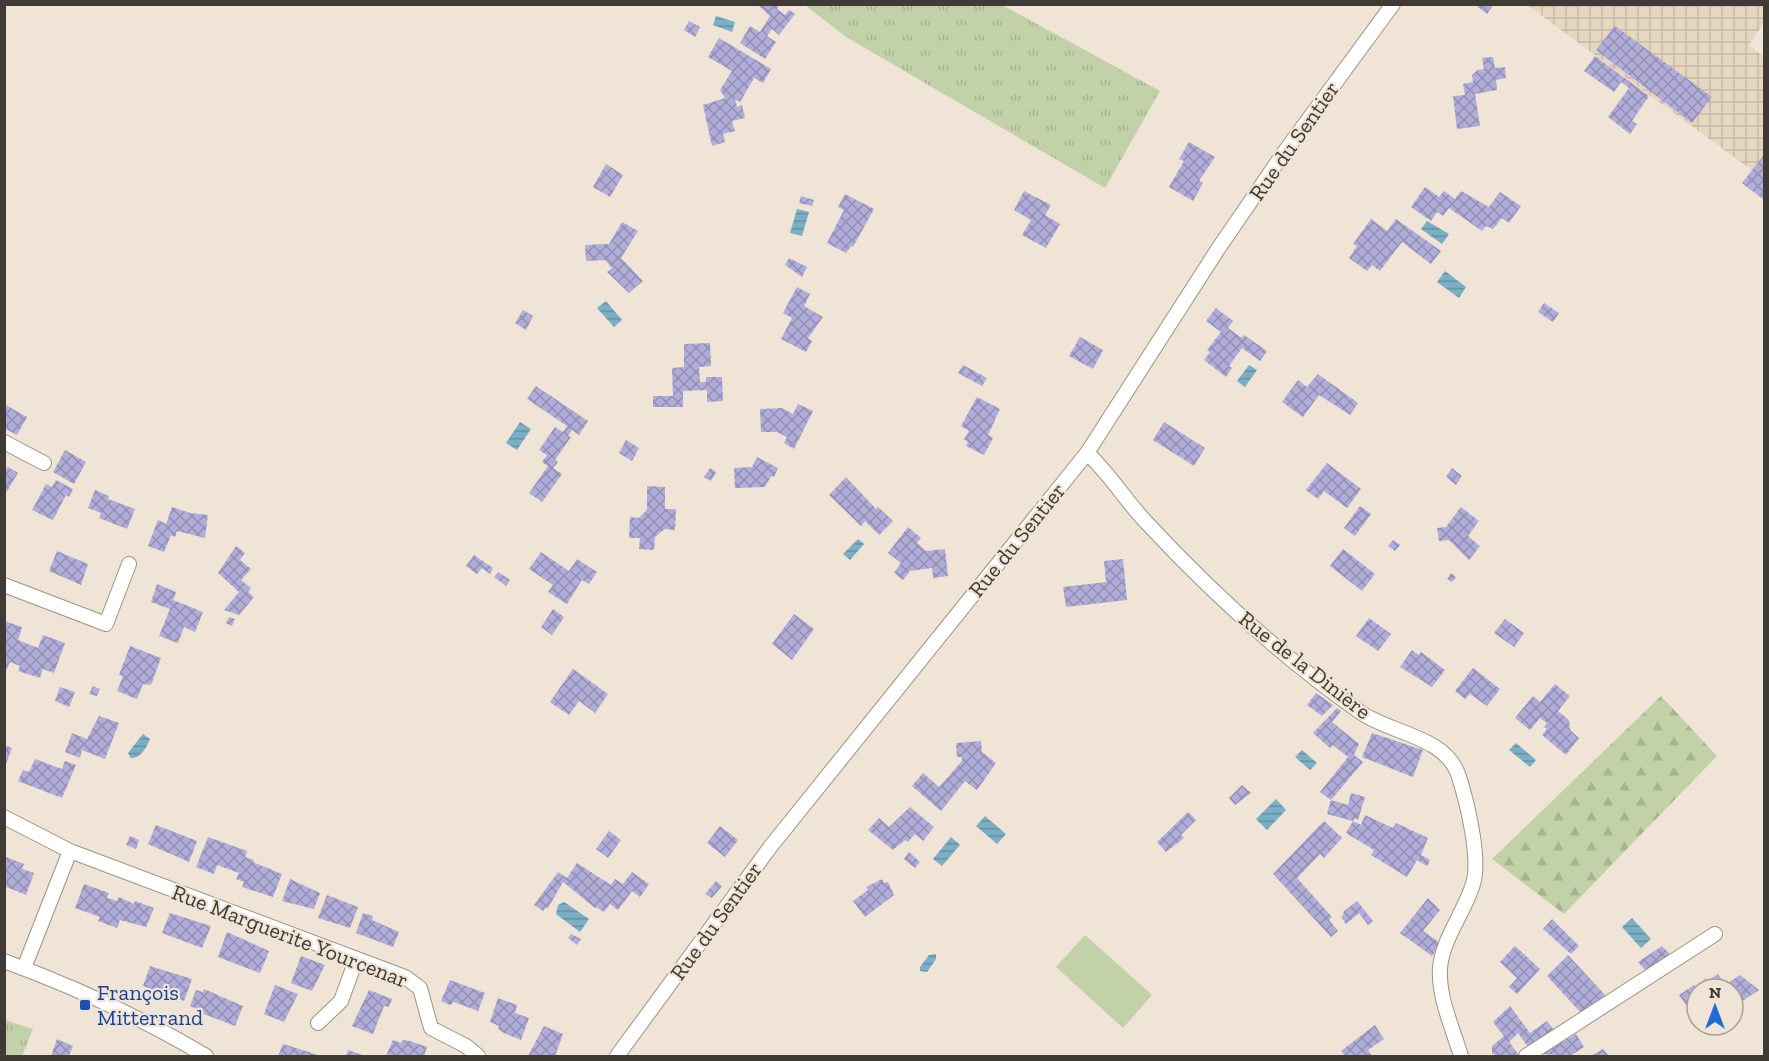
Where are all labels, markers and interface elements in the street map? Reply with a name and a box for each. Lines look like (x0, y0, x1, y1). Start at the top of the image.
street label: Rue du Sentier (1243, 76, 1345, 206)
street label: Rue du Sentier (963, 477, 1071, 603)
street label: Rue de la Dinière (1233, 605, 1377, 725)
street label: Rue du Sentier (664, 857, 768, 985)
street label: Rue Marguerite Yourcenar (168, 878, 412, 994)
north arrow (1685, 977, 1745, 1037)
place label: François Mitterrand (97, 979, 203, 1031)
text: N (1709, 983, 1721, 1002)
marker: François Mitterrand (78, 998, 92, 1012)

